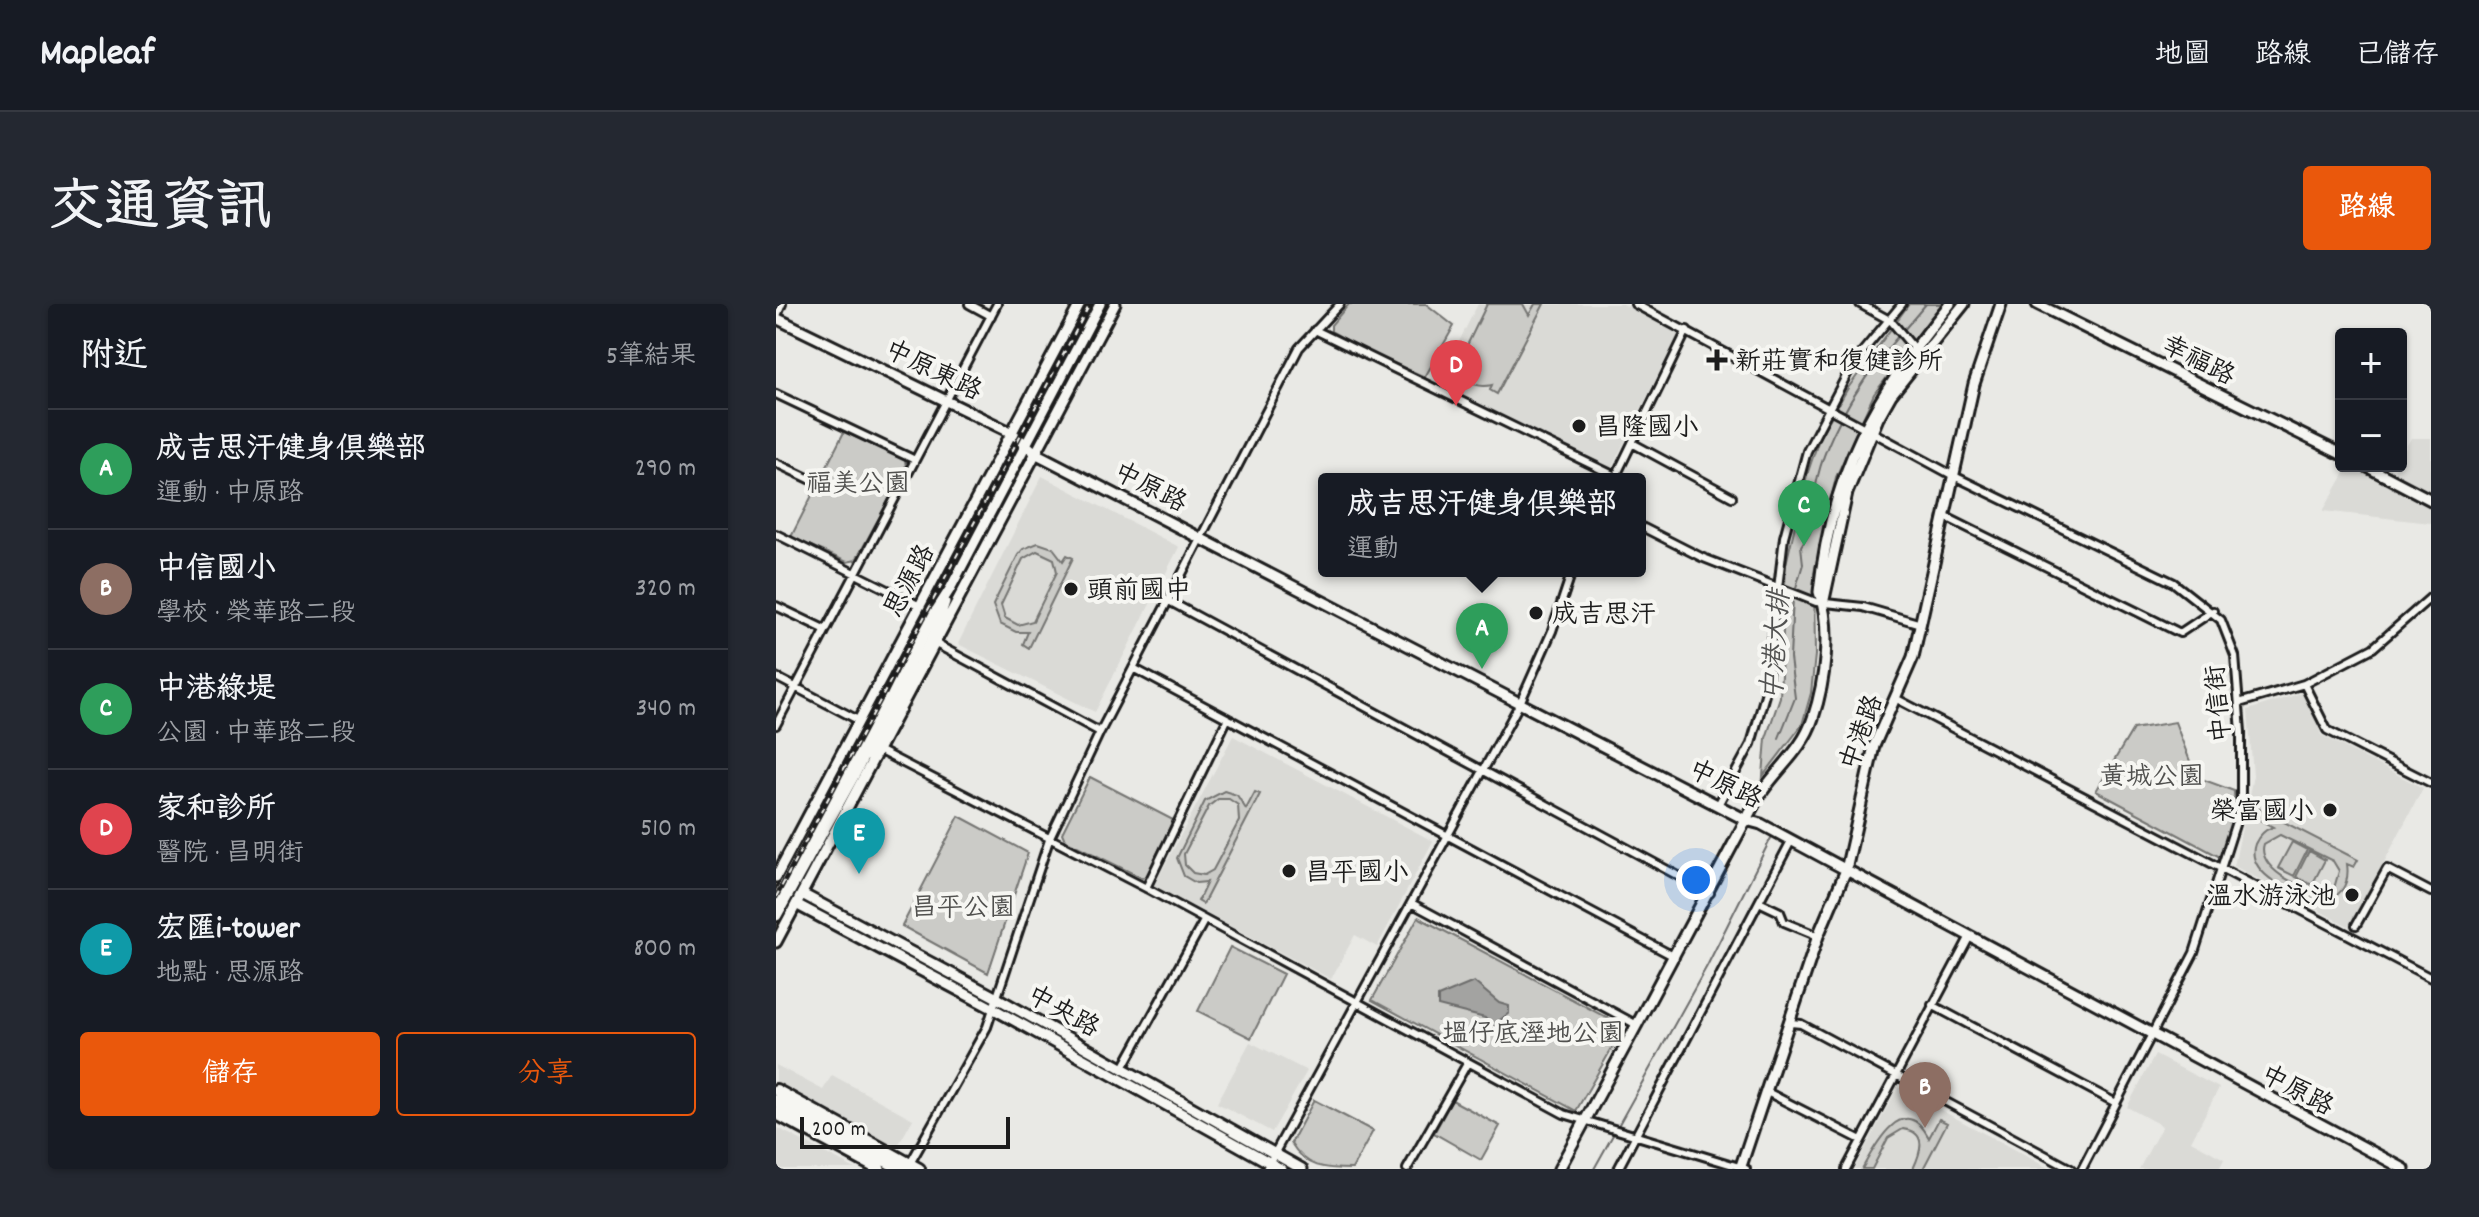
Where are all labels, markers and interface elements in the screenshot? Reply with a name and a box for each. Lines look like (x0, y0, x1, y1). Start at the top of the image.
text: Mapleaf (40, 28, 155, 83)
text: 地圖 (2155, 37, 2211, 77)
text: 路線 (2255, 37, 2311, 77)
text: 已儲存 (2355, 37, 2439, 77)
button: 路線 (2303, 166, 2431, 250)
text: 交通資訊 (48, 172, 272, 252)
street label: 幸福路 (2154, 328, 2241, 396)
map controls (2335, 328, 2407, 472)
button: + (2335, 328, 2407, 400)
street label: 中原東路 (878, 333, 987, 412)
text: 附近 (80, 334, 148, 383)
text: 5筆結果 (606, 339, 696, 376)
pin: D (1430, 340, 1482, 406)
place label: 新莊實和復健診所 (1735, 345, 1943, 382)
marker: 新莊實和復健診所 (1706, 349, 1728, 371)
button: − (2335, 400, 2407, 472)
place label: 昌隆國小 (1595, 411, 1699, 448)
marker: 昌隆國小 (1570, 417, 1588, 435)
text: 成吉思汗健身俱樂部 (156, 430, 426, 473)
text: A (99, 451, 113, 488)
text: 290 m (635, 451, 696, 488)
street label: 中原路 (1106, 455, 1193, 523)
park label: 福美公園 (806, 467, 910, 504)
popup (1318, 473, 1646, 577)
text: 運動 · 中原路 (156, 476, 304, 513)
pin: C (1778, 480, 1830, 546)
text: 成吉思汗健身俱樂部 (1347, 486, 1617, 529)
text: 運動 (1347, 532, 1399, 569)
street label: 思源路 (876, 539, 946, 625)
text: 中信國小 (156, 550, 276, 593)
text: B (100, 571, 112, 608)
text: 320 m (635, 571, 696, 608)
place label: 頭前國中 (1087, 574, 1191, 611)
marker: 頭前國中 (1062, 580, 1080, 598)
water label: 中港大排 (1755, 585, 1803, 703)
text: 學校 · 榮華路二段 (156, 596, 356, 633)
place label: 成吉思汗 (1552, 598, 1656, 635)
pin: A (1456, 603, 1508, 669)
marker: 成吉思汗 (1527, 604, 1545, 622)
street label: 中信街 (2199, 663, 2242, 744)
text: 中港綠堤 (156, 670, 276, 713)
street label: 中港路 (1833, 690, 1894, 776)
text: C (100, 691, 112, 728)
text: 340 m (636, 691, 696, 728)
text: 公園 · 中華路二段 (156, 716, 356, 753)
street label: 中原路 (1681, 752, 1768, 820)
park label: 黃城公園 (2100, 760, 2204, 797)
text: 家和診所 (156, 790, 276, 833)
place label: 榮富國小 (2210, 795, 2314, 832)
marker: 榮富國小 (2321, 801, 2339, 819)
pin: E (833, 808, 885, 874)
text: D (99, 811, 113, 848)
text: 510 m (640, 811, 696, 848)
text: 醫院 · 昌明街 (156, 836, 304, 873)
place label: 昌平國小 (1305, 856, 1409, 893)
your location (1676, 860, 1716, 900)
marker: 昌平國小 (1280, 862, 1298, 880)
place label: 溫水游泳池 (2206, 880, 2336, 917)
marker: 溫水游泳池 (2343, 886, 2361, 904)
park label: 昌平公園 (911, 891, 1015, 928)
text: 宏匯i-tower (156, 910, 300, 953)
text: E (100, 931, 112, 968)
text: 800 m (633, 931, 696, 968)
text: 地點 · 思源路 (156, 956, 304, 993)
street label: 中央路 (1019, 978, 1105, 1048)
park label: 塭仔底溼地公園 (1442, 1017, 1624, 1054)
button: 儲存 (80, 1032, 380, 1116)
button: 分享 (396, 1032, 696, 1116)
street label: 中原路 (2253, 1057, 2339, 1127)
pin: B (1899, 1062, 1951, 1128)
scale bar (800, 1113, 1010, 1149)
text: 200 m (812, 1115, 866, 1146)

